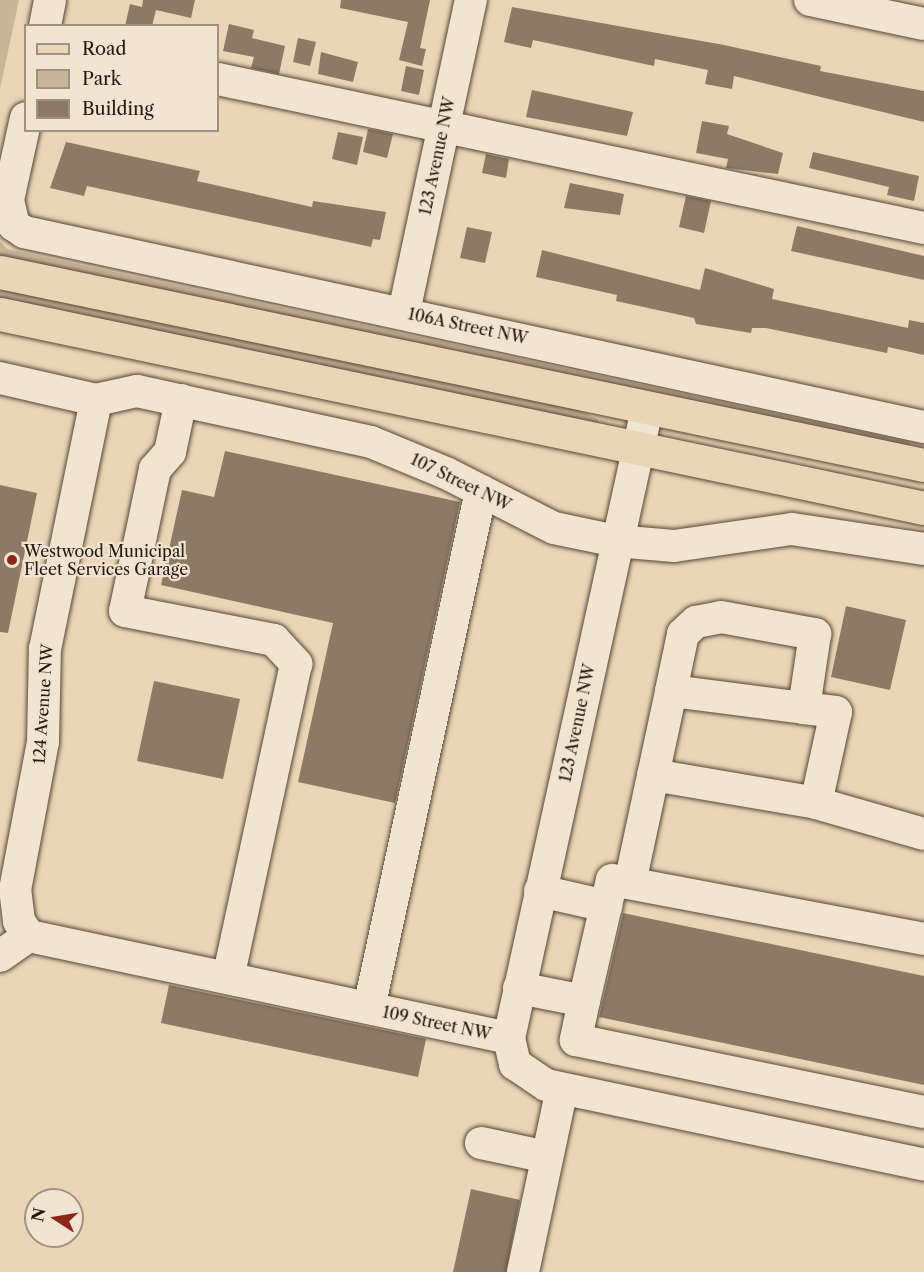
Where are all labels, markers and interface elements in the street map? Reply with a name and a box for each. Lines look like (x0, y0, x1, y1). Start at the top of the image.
legend (24, 24, 219, 132)
text: Road (82, 38, 127, 60)
text: Park (82, 68, 121, 90)
street label: 123 Avenue NW (415, 95, 459, 217)
text: Building (82, 98, 154, 120)
street label: 106A Street NW (406, 304, 530, 348)
street label: 107 Street NW (408, 449, 514, 515)
place label: Westwood Municipal Fleet Services Garage (24, 541, 188, 579)
marker: Westwood Municipal Fleet Services Garage (5, 553, 19, 567)
street label: 124 Avenue NW (29, 643, 57, 765)
street label: 123 Avenue NW (555, 662, 599, 784)
street label: 109 Street NW (381, 1002, 493, 1044)
north arrow (24, 1188, 84, 1248)
text: N (27, 1206, 50, 1224)

